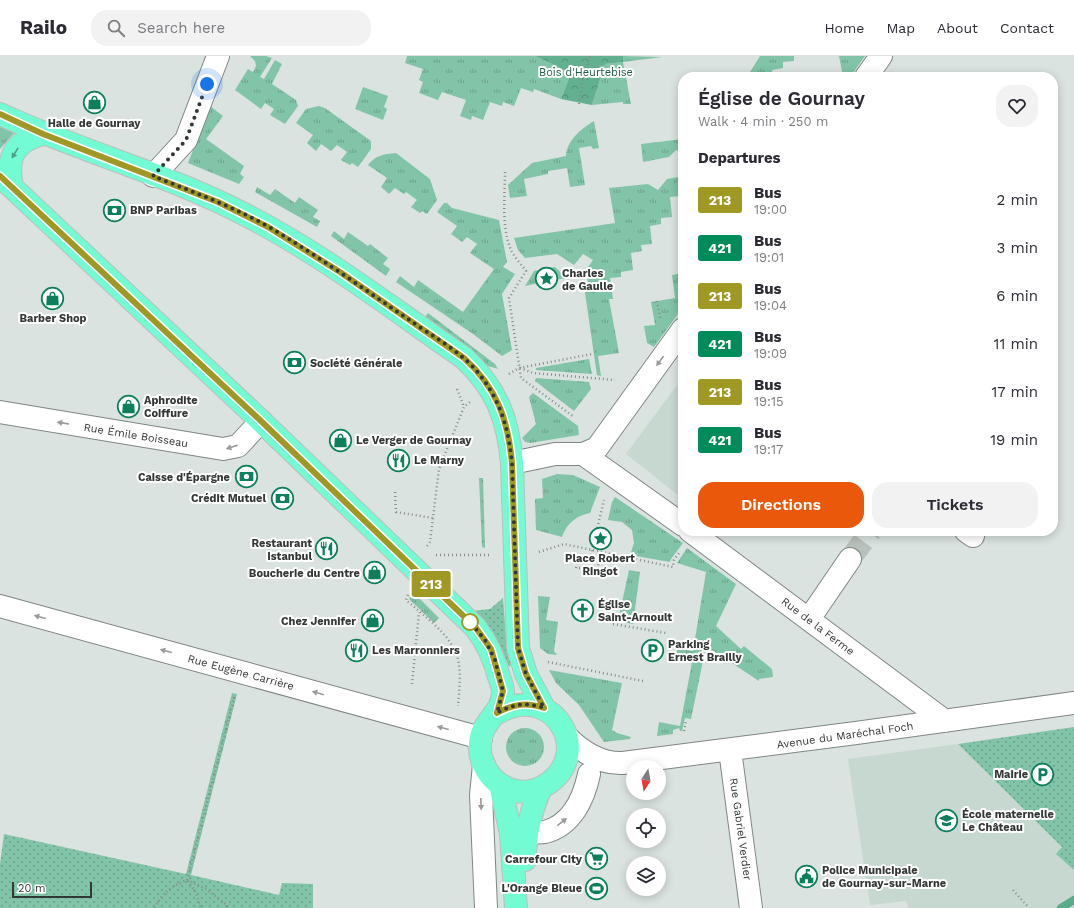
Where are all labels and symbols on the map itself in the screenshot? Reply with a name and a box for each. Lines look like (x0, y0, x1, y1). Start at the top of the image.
park label: Bois d'Heurtebise (539, 66, 633, 79)
your location (197, 74, 217, 94)
shop icon: Halle de Gournay (81, 90, 107, 116)
place label: Halle de Gournay (48, 117, 141, 130)
one-way arrow (11, 147, 18, 159)
bank icon: BNP Paribas (102, 197, 128, 223)
place label: BNP Paribas (130, 204, 197, 217)
place icon: Charles de Gaulle (533, 266, 559, 292)
place label: Charles de Gaulle (562, 267, 613, 293)
shop icon: Barber Shop (40, 285, 66, 311)
place label: Barber Shop (20, 312, 87, 325)
bank icon: Société Générale (282, 350, 308, 376)
one-way arrow (656, 356, 664, 366)
place label: Société Générale (310, 357, 402, 370)
shop icon: Aphrodite Coiffure (115, 393, 141, 419)
place label: Aphrodite Coiffure (144, 394, 198, 420)
one-way arrow (57, 420, 69, 426)
street label: Rue Émile Boisseau (83, 420, 189, 450)
shop icon: Le Verger de Gournay (327, 427, 353, 453)
place label: Le Verger de Gournay (356, 434, 472, 447)
one-way arrow (226, 444, 238, 450)
restaurant icon: Le Marny (386, 447, 412, 473)
place label: Le Marny (414, 454, 465, 467)
bank icon: Caisse d'Épargne (233, 464, 259, 490)
place label: Caisse d'Épargne (138, 471, 230, 484)
bank icon: Crédit Mutuel (269, 485, 295, 511)
place label: Crédit Mutuel (191, 492, 266, 505)
place icon: Place Robert Ringot (587, 525, 613, 551)
restaurant icon: Restaurant Istanbul (314, 536, 340, 562)
place label: Restaurant Istanbul (252, 537, 312, 563)
place label: Place Robert Ringot (565, 552, 635, 578)
shop icon: Boucherie du Centre (362, 560, 388, 586)
place label: Boucherie du Centre (249, 567, 360, 580)
line badge: 213 (408, 571, 454, 597)
street label: Rue de la Ferme (779, 595, 857, 658)
church icon: Église Saint-Arnoult (569, 597, 595, 623)
place label: Église Saint-Arnoult (598, 598, 672, 624)
shop icon: Chez Jennifer (359, 608, 385, 634)
unlabelled marker (461, 613, 479, 631)
one-way arrow (34, 614, 46, 620)
place label: Chez Jennifer (281, 615, 356, 628)
restaurant icon: Les Marronniers (344, 637, 370, 663)
parking icon: Parking Ernest Brailly (640, 637, 666, 663)
place label: Parking Ernest Brailly (668, 638, 742, 664)
place label: Les Marronniers (372, 644, 460, 657)
one-way arrow (160, 648, 172, 654)
street label: Rue Eugène Carrière (186, 652, 295, 693)
one-way arrow (312, 690, 324, 696)
street label: Avenue du Maréchal Foch (776, 719, 914, 752)
one-way arrow (437, 725, 449, 731)
north arrow (626, 760, 666, 800)
parking icon: Mairie (1030, 761, 1056, 787)
place label: Mairie (994, 768, 1028, 781)
street label: Rue Gabriel Verdier (727, 777, 754, 882)
one-way arrow (478, 798, 484, 811)
school or university icon: École maternelle Le Château (933, 807, 959, 833)
place label: École maternelle Le Château (962, 808, 1054, 834)
one-way arrow (557, 818, 568, 826)
supermarket icon: Carrefour City (584, 846, 610, 872)
place label: Carrefour City (505, 853, 583, 866)
public building icon: Police Municipale de Gournay-sur-Marne (793, 863, 819, 889)
place label: Police Municipale de Gournay-sur-Marne (822, 864, 946, 890)
sports icon: L'Orange Bleue (584, 875, 610, 901)
scale bar (12, 880, 92, 899)
place label: L'Orange Bleue (501, 882, 582, 895)

